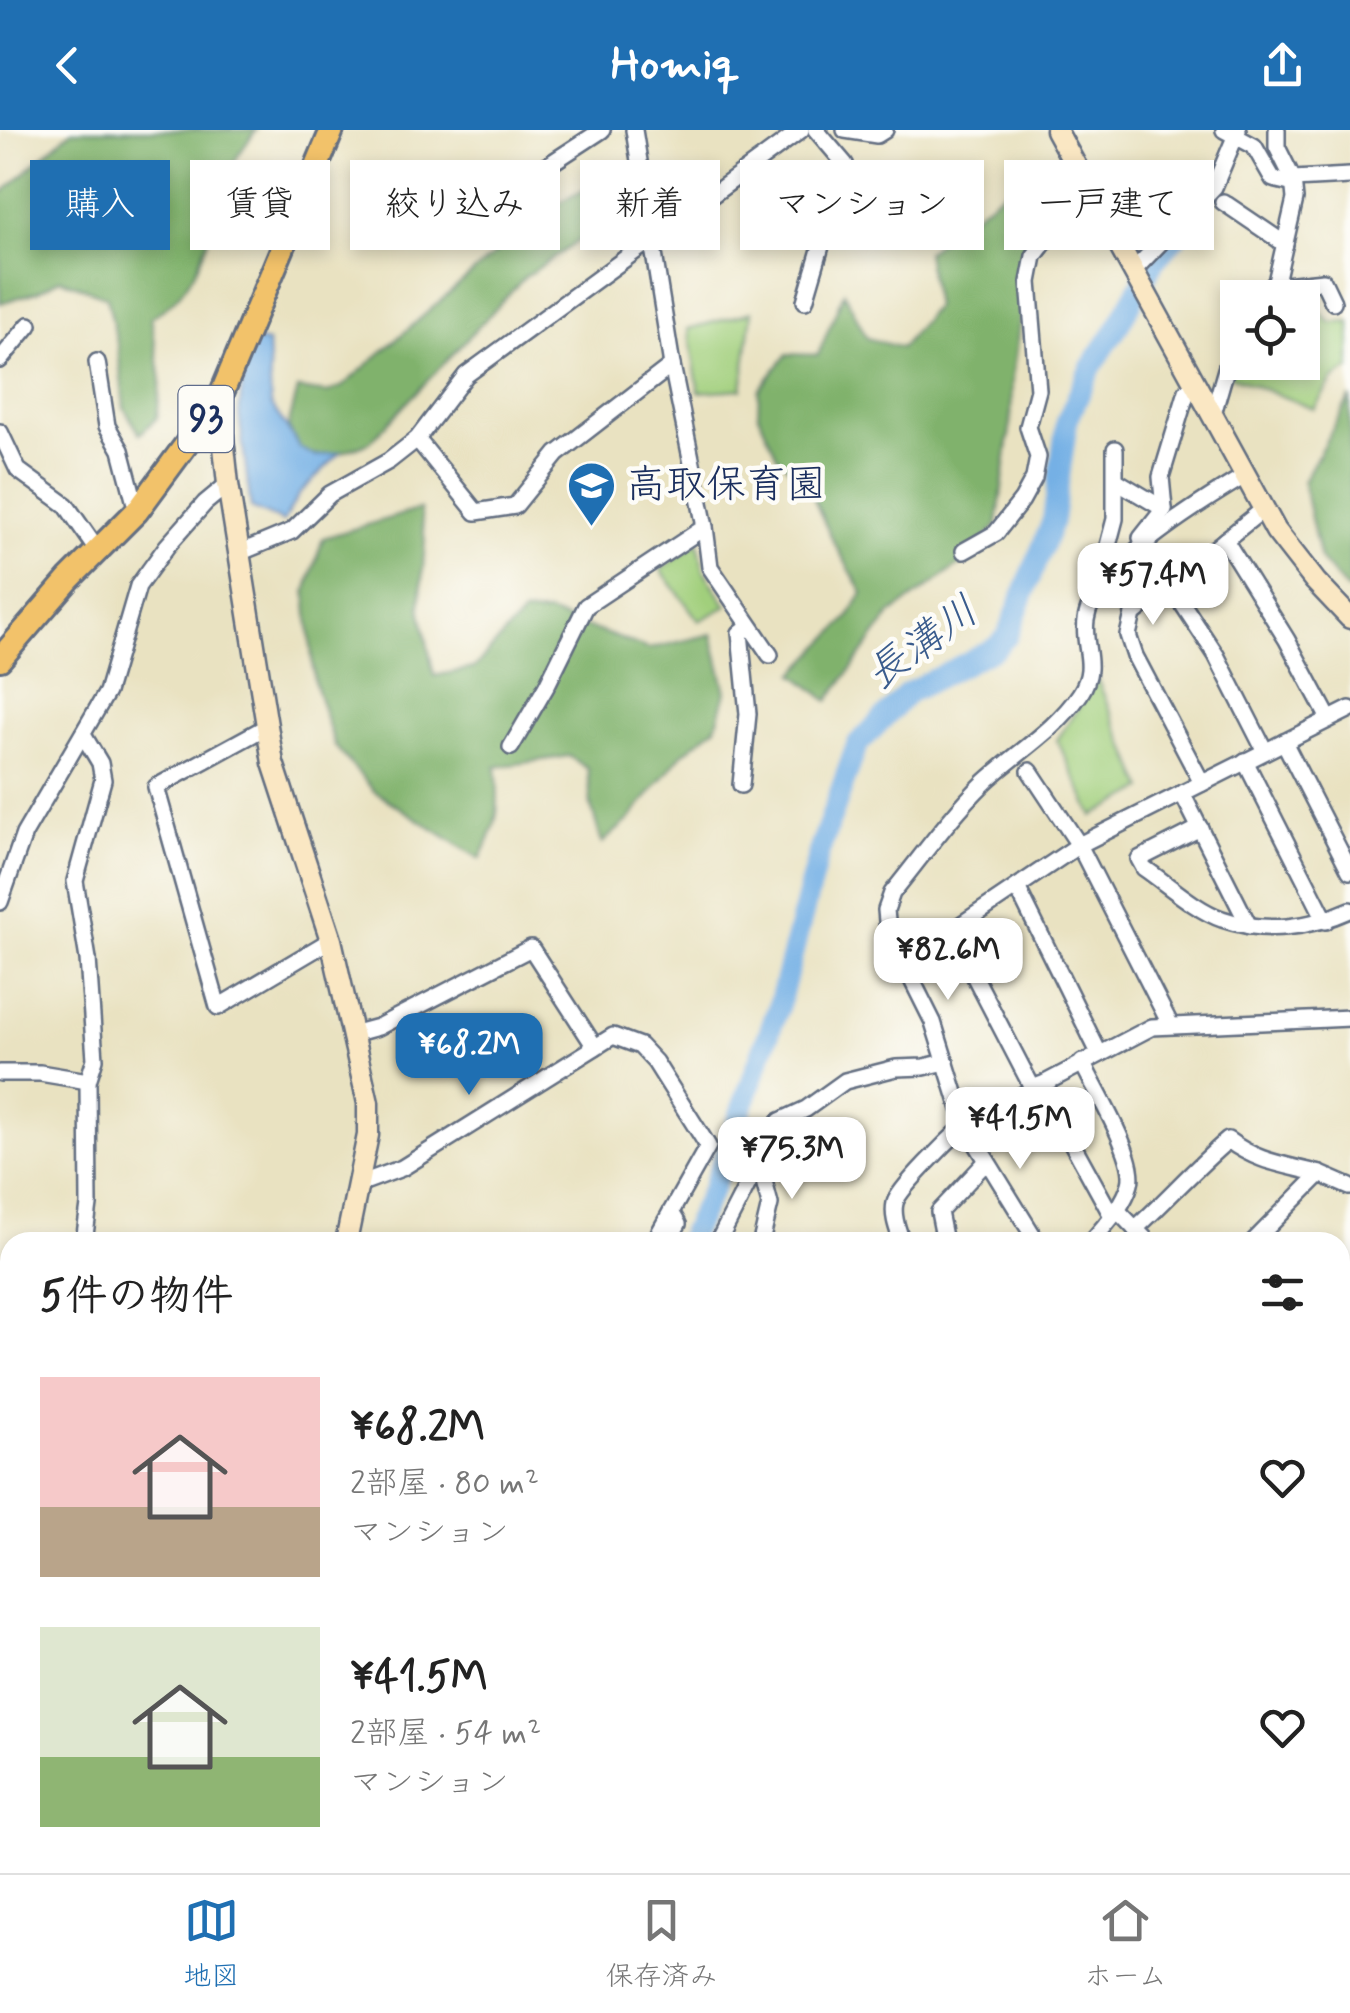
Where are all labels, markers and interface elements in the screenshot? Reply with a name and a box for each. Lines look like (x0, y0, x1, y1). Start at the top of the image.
text: Homiq (611, 36, 739, 95)
icon: back (40, 38, 95, 93)
icon: share (1255, 38, 1310, 93)
chip: 購入 (30, 160, 170, 250)
chip: 賃貸 (190, 160, 330, 250)
chip: 絞り込み (350, 160, 560, 250)
chip: 新着 (580, 160, 720, 250)
chip: マンション (740, 160, 984, 250)
chip: 一戸建て (1004, 160, 1214, 250)
map controls (1220, 280, 1320, 380)
button: locate (1220, 280, 1320, 380)
road number: 93 (178, 386, 234, 452)
school or university icon: 高取保育園 (565, 460, 617, 528)
place label: 高取保育園 (626, 460, 826, 512)
pin: ¥57.4M (1072, 543, 1234, 628)
text: ¥57.4M (1099, 554, 1207, 596)
water label: 長溝川 (856, 585, 990, 703)
pin: ¥82.6M (867, 918, 1029, 1003)
text: ¥82.6M (896, 929, 1000, 971)
pin: ¥68.2M (388, 1013, 550, 1098)
text: ¥68.2M (418, 1024, 520, 1066)
pin: ¥41.5M (939, 1087, 1101, 1172)
text: ¥41.5M (968, 1098, 1072, 1140)
pin: ¥75.3M (711, 1117, 873, 1202)
text: ¥75.3M (740, 1128, 844, 1170)
icon: filters (1255, 1265, 1310, 1320)
text: 5件の物件 (40, 1270, 233, 1325)
text: ¥68.2M (350, 1401, 485, 1456)
icon: home (120, 1417, 240, 1537)
icon: heart (1255, 1450, 1310, 1505)
text: 2部屋 · 80 m² (350, 1463, 539, 1505)
text: マンション (350, 1512, 509, 1554)
text: ¥41.5M (350, 1651, 488, 1706)
icon: home (120, 1667, 240, 1787)
icon: heart (1255, 1700, 1310, 1755)
text: 2部屋 · 54 m² (350, 1713, 541, 1755)
text: マンション (350, 1762, 509, 1804)
tab: 地図 (183, 1893, 239, 1996)
tab: 保存済み (606, 1893, 718, 1996)
tab: ホーム (1084, 1893, 1167, 1996)

